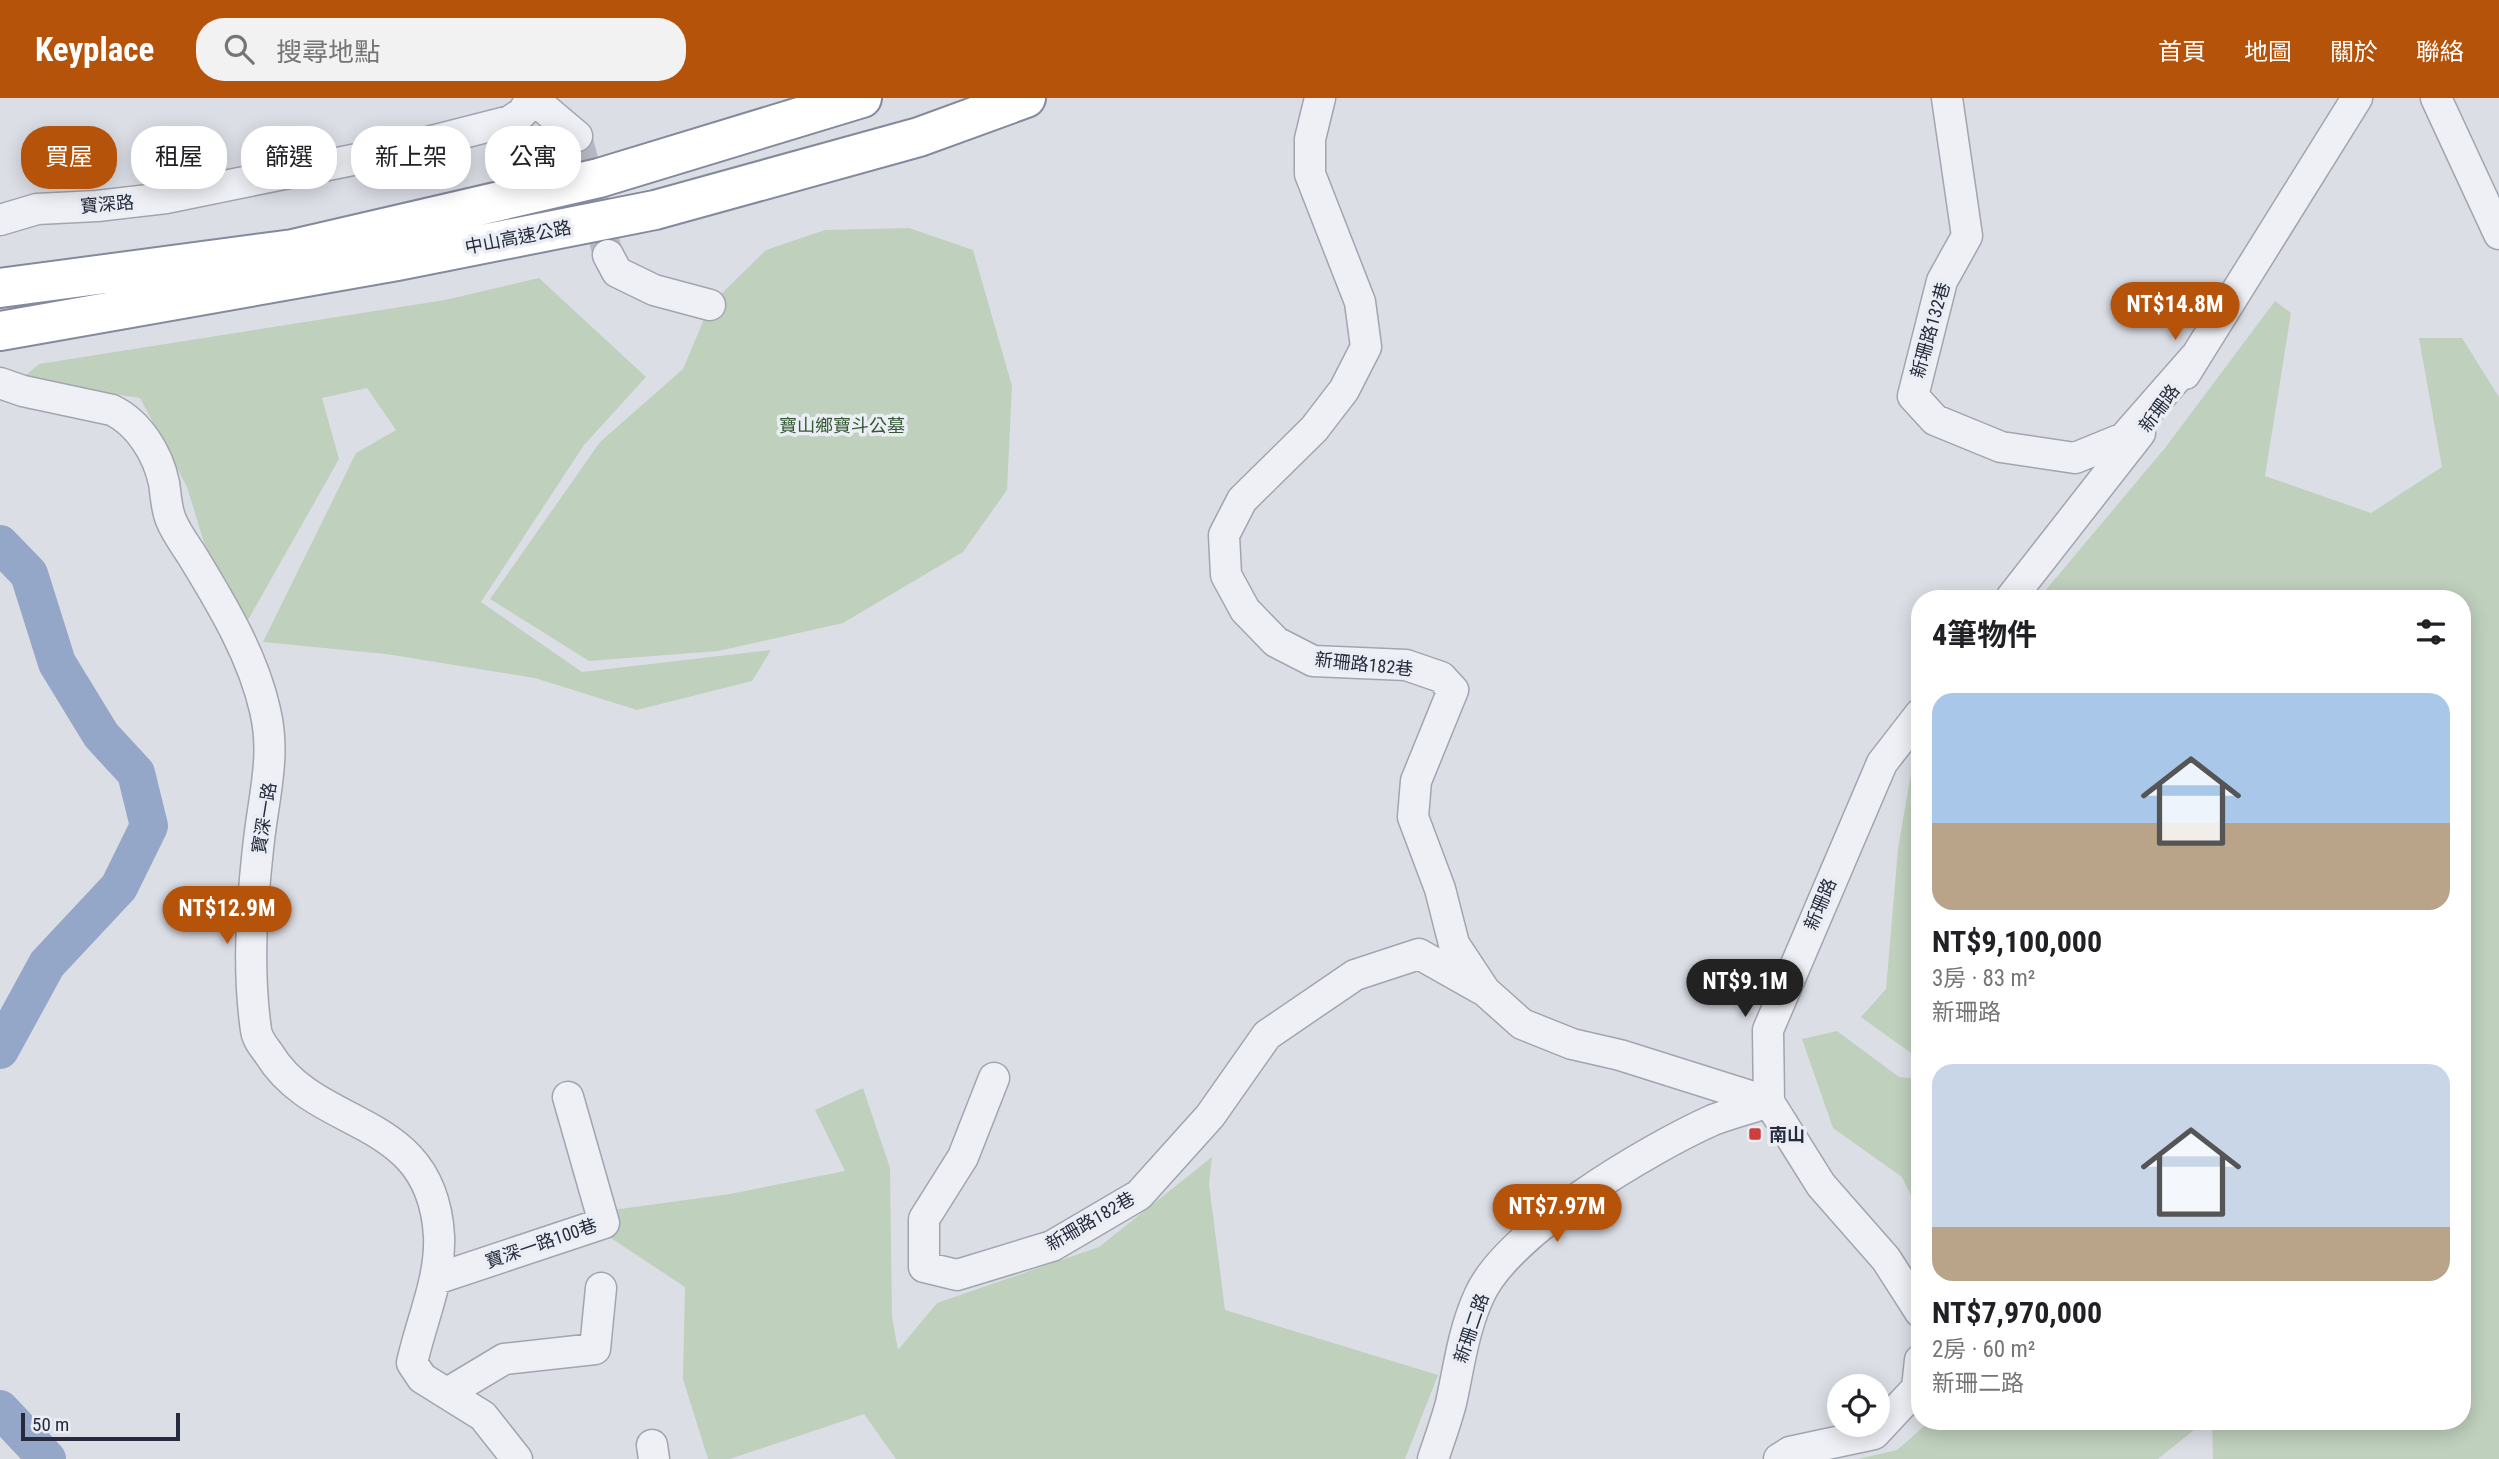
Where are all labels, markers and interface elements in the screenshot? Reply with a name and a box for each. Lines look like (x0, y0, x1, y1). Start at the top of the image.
search box (196, 18, 686, 81)
text: Keyplace (35, 30, 154, 69)
icon: search (220, 30, 258, 68)
text: 搜尋地點 (276, 37, 380, 67)
text: 首頁 (2158, 38, 2206, 66)
text: 地圖 (2244, 38, 2292, 66)
text: 關於 (2330, 38, 2378, 66)
text: 聯絡 (2416, 38, 2464, 66)
chip: 買屋 (21, 126, 117, 189)
chip: 租屋 (131, 126, 227, 189)
chip: 篩選 (241, 126, 337, 189)
chip: 新上架 (351, 126, 471, 189)
chip: 公寓 (485, 126, 581, 189)
street label: 寶深路 (79, 191, 135, 217)
street label: 中山高速公路 (463, 216, 573, 258)
street label: 新珊路132巷 (1906, 280, 1954, 380)
pin: NT$14.8M (2103, 282, 2247, 342)
text: NT$14.8M (2127, 291, 2223, 318)
street label: 新珊路 (2134, 380, 2184, 436)
park label: 寶山鄉寶斗公墓 (779, 415, 905, 436)
icon: filters (2412, 613, 2450, 651)
text: 4筆物件 (1932, 617, 2037, 652)
street label: 新珊路182巷 (1314, 648, 1414, 680)
icon: home (2128, 738, 2254, 864)
street label: 寶深一路 (248, 781, 280, 855)
street label: 新珊路 (1800, 875, 1840, 933)
pin: NT$12.9M (155, 886, 299, 946)
text: NT$12.9M (179, 895, 275, 922)
text: NT$9,100,000 (1932, 924, 2102, 959)
pin: NT$9.1M (1680, 960, 1810, 1019)
text: 3房 · 83 m² (1932, 965, 2035, 992)
text: NT$9.1M (1702, 968, 1788, 995)
text: 新珊路 (1932, 999, 2001, 1026)
icon: home (2128, 1109, 2254, 1235)
place label: 南山 (1769, 1124, 1805, 1145)
marker: 南山 (1747, 1126, 1763, 1142)
pin: NT$7.97M (1485, 1184, 1629, 1244)
street label: 新珊路182巷 (1042, 1187, 1138, 1255)
text: NT$7.97M (1509, 1193, 1605, 1220)
street label: 寶深一路100巷 (482, 1214, 600, 1272)
street label: 新珊二路 (1449, 1291, 1493, 1365)
text: NT$7,970,000 (1932, 1295, 2102, 1330)
text: 2房 · 60 m² (1932, 1336, 2035, 1363)
text: 新珊二路 (1932, 1370, 2024, 1397)
map controls (1827, 1374, 1890, 1437)
button: locate (1827, 1374, 1890, 1437)
scale bar (21, 1410, 180, 1442)
text: 50 m (32, 1413, 69, 1436)

